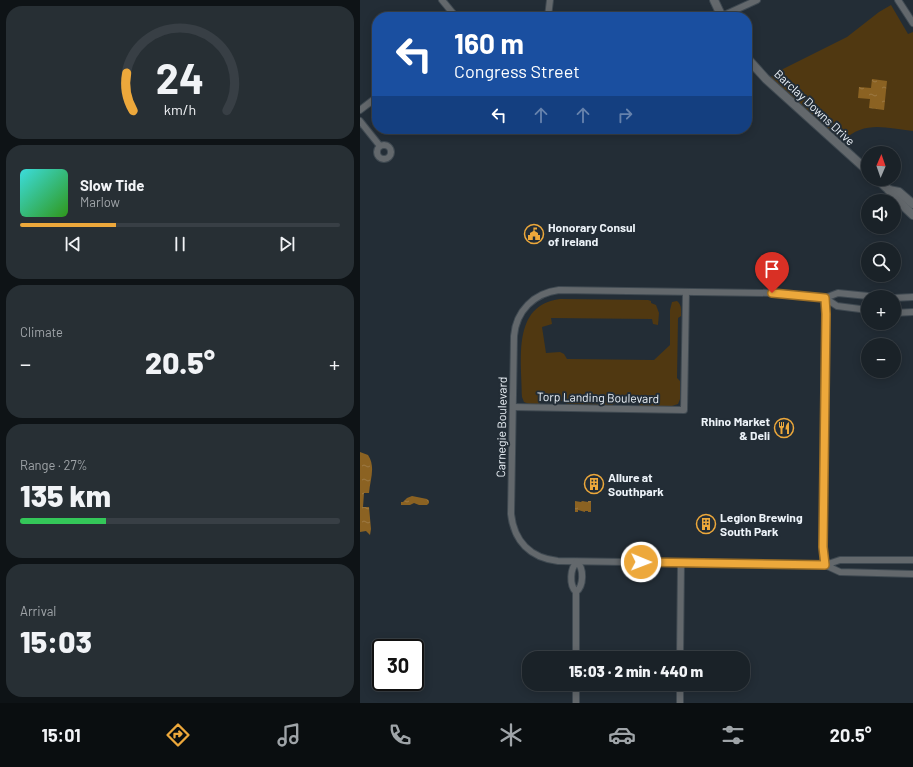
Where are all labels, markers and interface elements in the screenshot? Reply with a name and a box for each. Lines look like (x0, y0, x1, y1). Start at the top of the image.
text: 160 m (454, 26, 524, 60)
icon: left (388, 28, 440, 80)
text: 24 (156, 52, 204, 102)
text: Congress Street (454, 60, 580, 82)
street label: Barclay Downs Drive (772, 66, 858, 148)
text: km/h (164, 100, 196, 117)
icon: left (488, 104, 510, 126)
icon: ahead (530, 104, 552, 126)
icon: ahead (572, 104, 594, 126)
icon: right (614, 104, 636, 126)
north arrow (861, 146, 901, 186)
map controls (861, 146, 901, 378)
text: Slow Tide (80, 176, 144, 194)
text: Marlow (80, 194, 120, 210)
button: sound (861, 194, 901, 234)
place label: Honorary Consul of Ireland (548, 220, 636, 248)
public building icon: Honorary Consul of Ireland (523, 223, 545, 245)
icon: previous (62, 233, 84, 255)
icon: pause (169, 233, 191, 255)
icon: next (276, 233, 298, 255)
button: search (861, 242, 901, 282)
pin (755, 252, 789, 293)
icon: arrive (761, 258, 783, 280)
button: + (861, 290, 901, 330)
text: Climate (20, 324, 63, 340)
button: − (861, 338, 901, 378)
text: 20.5° (145, 344, 215, 380)
text: − (20, 350, 31, 376)
text: + (329, 350, 340, 376)
street label: Carnegie Boulevard (493, 376, 509, 478)
street label: Torp Landing Boulevard (537, 389, 659, 405)
place label: Rhino Market & Deli (701, 414, 770, 442)
restaurant icon: Rhino Market & Deli (773, 417, 795, 439)
text: Range · 27% (20, 457, 88, 473)
place label: Allure at Southpark (608, 470, 664, 498)
building icon: Allure at Southpark (583, 473, 605, 495)
text: 135 km (20, 477, 111, 513)
place label: Legion Brewing South Park (720, 510, 803, 538)
building icon: Legion Brewing South Park (695, 513, 717, 535)
position arrow (620, 541, 662, 583)
text: Arrival (20, 603, 56, 619)
text: 15:03 (20, 623, 92, 659)
speed limit sign: 30 (372, 639, 424, 691)
text: 15:03 · 2 min · 440 m (569, 662, 703, 680)
icon: directions (164, 721, 192, 749)
icon: music (275, 721, 303, 749)
icon: phone (386, 721, 414, 749)
icon: climate (497, 721, 525, 749)
icon: car (608, 721, 636, 749)
icon: filters (719, 721, 747, 749)
text: 15:01 (42, 724, 81, 746)
text: 20.5° (830, 724, 871, 746)

